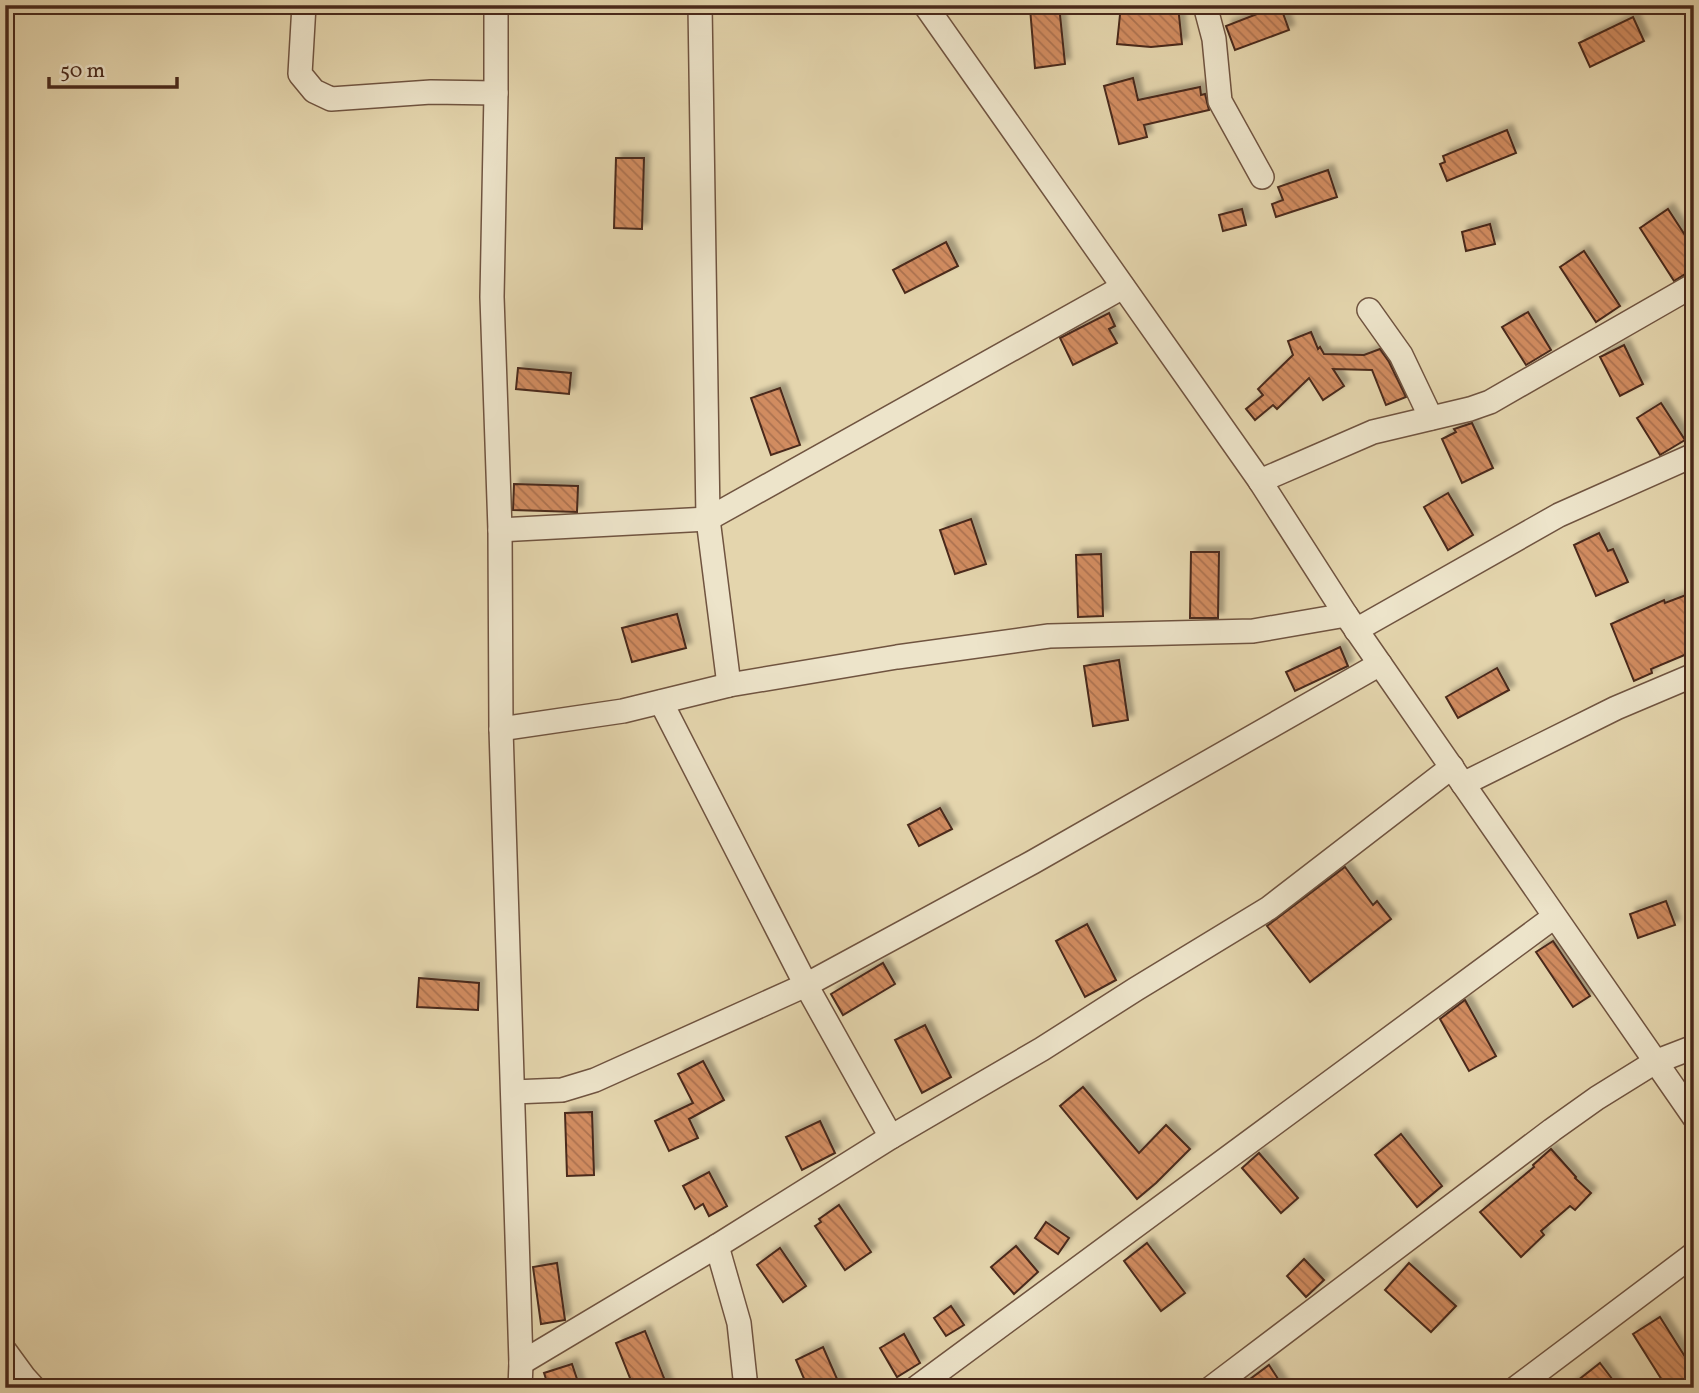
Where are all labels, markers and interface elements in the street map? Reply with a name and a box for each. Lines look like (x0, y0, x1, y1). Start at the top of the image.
scale bar (49, 46, 177, 90)
text: 50 m (60, 57, 105, 86)

